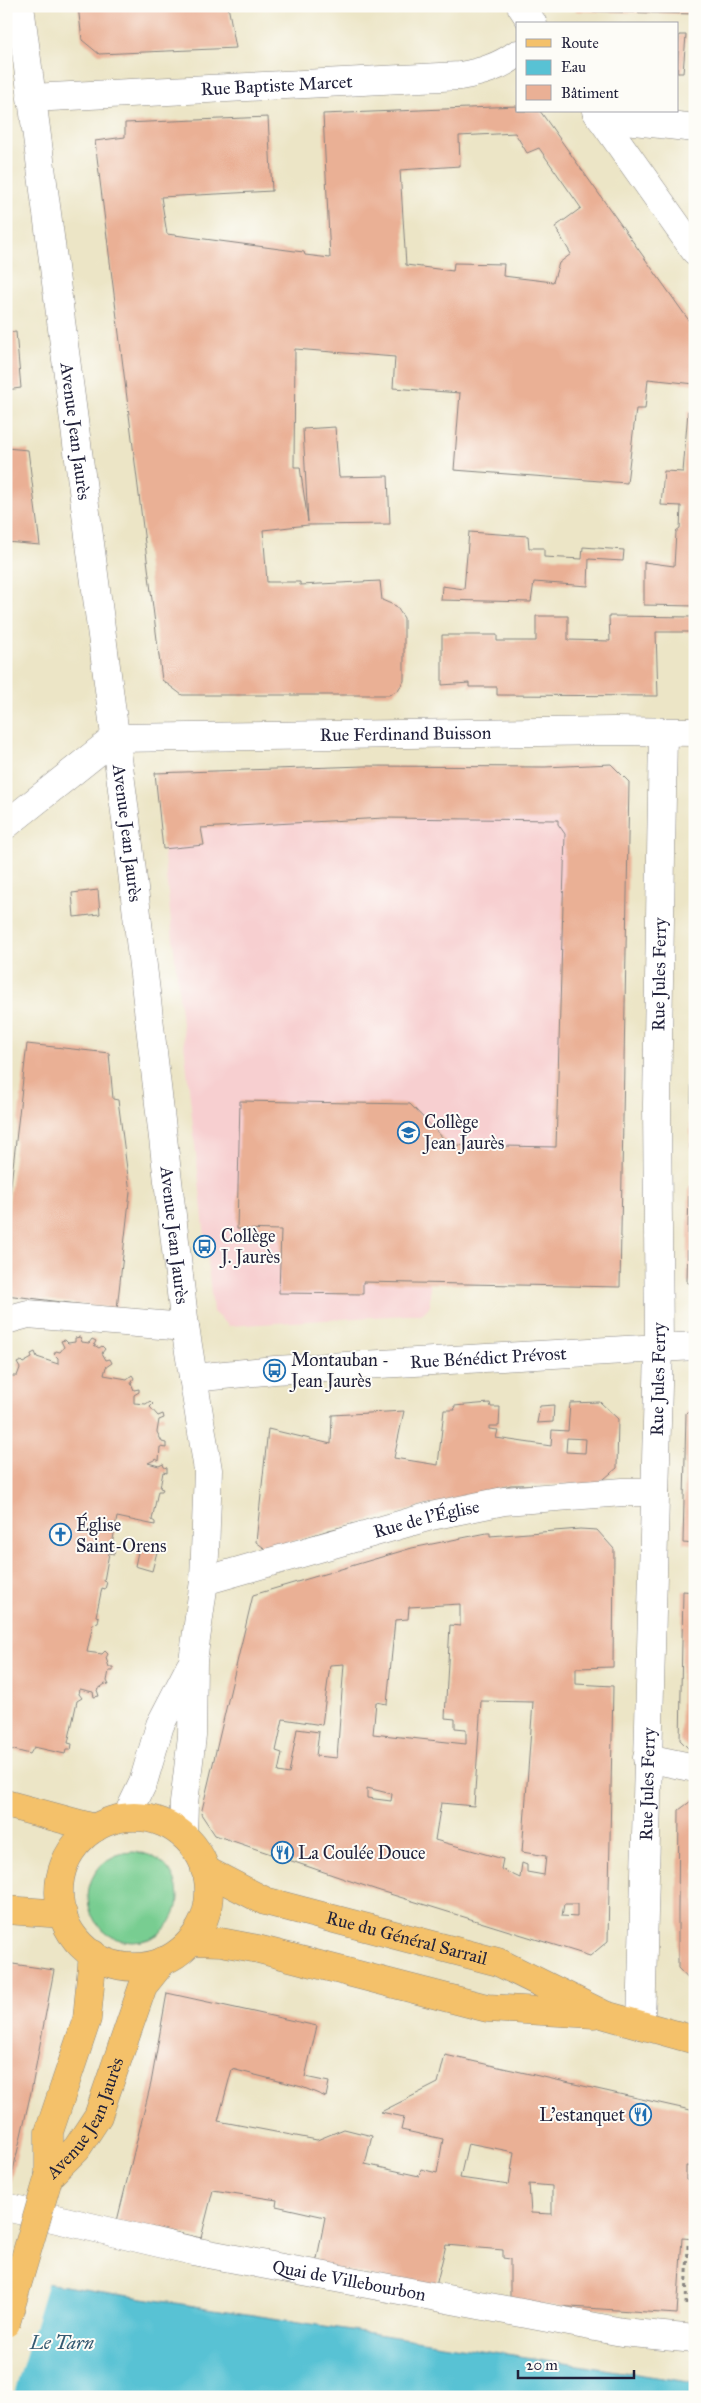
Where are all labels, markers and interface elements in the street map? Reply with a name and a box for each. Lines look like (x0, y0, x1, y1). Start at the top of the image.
legend (516, 22, 678, 112)
text: Route (561, 34, 599, 52)
text: Eau (561, 58, 586, 76)
street label: Rue Baptiste Marcet (200, 70, 354, 100)
text: Bâtiment (561, 84, 620, 102)
street label: Avenue Jean Jaurès (55, 360, 95, 501)
street label: Rue Ferdinand Buisson (320, 722, 492, 746)
street label: Avenue Jean Jaurès (108, 762, 146, 903)
street label: Rue Jules Ferry (647, 917, 671, 1031)
place label: Collège Jean Jaurès (422, 1111, 504, 1155)
school or university icon: Collège Jean Jaurès (396, 1120, 420, 1144)
street label: Avenue Jean Jaurès (155, 1164, 193, 1305)
place label: Collège J. Jaurès (219, 1225, 280, 1269)
bus stop icon: Collège J. Jaurès (193, 1234, 217, 1258)
street label: Rue Jules Ferry (646, 1322, 670, 1436)
street label: Rue Bénédict Prévost (409, 1342, 568, 1373)
place label: Montauban - Jean Jaurès (289, 1349, 389, 1393)
bus stop icon: Montauban - Jean Jaurès (263, 1358, 287, 1382)
street label: Rue de l'Église (371, 1495, 481, 1543)
place label: Église Saint-Orens (76, 1512, 166, 1557)
church icon: Église Saint-Orens (48, 1523, 72, 1547)
street label: Rue Jules Ferry (635, 1726, 660, 1841)
restaurant icon: La Coulée Douce (270, 1841, 294, 1865)
place label: La Coulée Douce (298, 1842, 426, 1864)
street label: Rue du Général Sarrail (324, 1906, 490, 1970)
street label: Avenue Jean Jaurès (41, 2054, 128, 2184)
restaurant icon: L'estanquet (629, 2103, 653, 2127)
place label: L'estanquet (539, 2104, 626, 2127)
street label: Quai de Villebourbon (270, 2255, 428, 2306)
water label: Le Tarn (29, 2331, 94, 2354)
scale bar (518, 2348, 635, 2380)
text: 20 m (526, 2356, 558, 2374)

